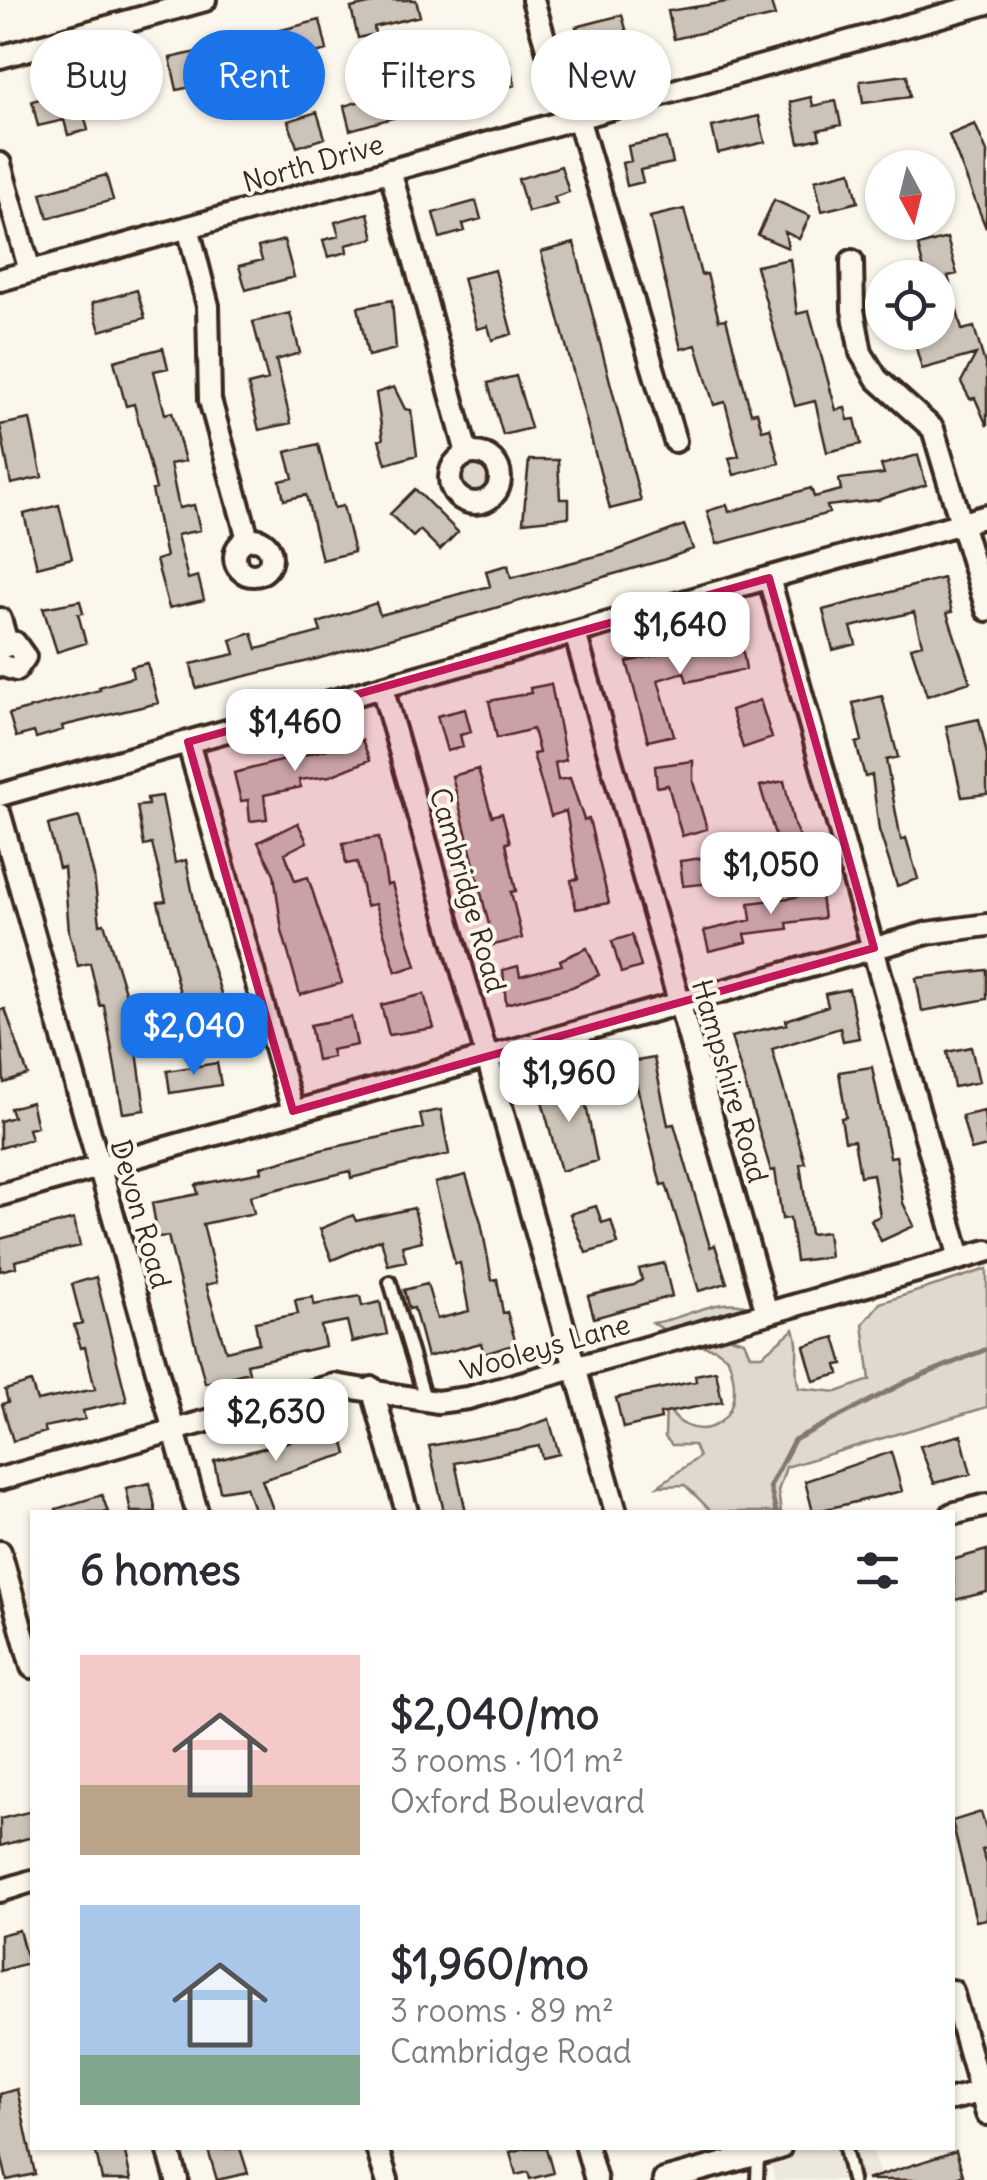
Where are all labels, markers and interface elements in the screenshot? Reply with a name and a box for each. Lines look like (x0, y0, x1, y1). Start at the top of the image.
chip: Buy (30, 30, 163, 120)
chip: Rent (183, 30, 325, 120)
chip: Filters (345, 30, 511, 120)
chip: New (531, 30, 671, 120)
street label: North Drive (238, 126, 388, 200)
north arrow (865, 150, 955, 240)
map controls (865, 150, 955, 350)
button: locate (865, 260, 955, 350)
pin: $1,640 (599, 592, 761, 677)
text: $1,640 (633, 604, 727, 645)
pin: $1,460 (214, 689, 376, 774)
text: $1,460 (248, 701, 342, 742)
street label: Cambridge Road (422, 783, 514, 997)
pin: $1,050 (690, 832, 852, 917)
text: $1,050 (722, 844, 820, 885)
street label: Hampshire Road (684, 975, 776, 1187)
pin: $2,040 (113, 993, 275, 1078)
text: $2,040 (143, 1005, 245, 1046)
pin: $1,960 (488, 1040, 650, 1125)
text: $1,960 (522, 1052, 616, 1093)
street label: Devon Road (103, 1136, 179, 1292)
street label: Wooleys Lane (456, 1306, 634, 1388)
pin: $2,630 (195, 1379, 357, 1464)
text: $2,630 (226, 1391, 326, 1432)
icon: filters (850, 1543, 905, 1598)
text: 6 homes (80, 1544, 241, 1596)
text: $2,040/mo (390, 1688, 599, 1740)
icon: home (160, 1695, 280, 1815)
text: 3 rooms · 101 m² (390, 1740, 624, 1781)
text: Oxford Boulevard (390, 1781, 645, 1822)
text: $1,960/mo (390, 1938, 589, 1990)
icon: home (160, 1945, 280, 2065)
text: 3 rooms · 89 m² (390, 1990, 614, 2031)
text: Cambridge Road (390, 2031, 632, 2072)

